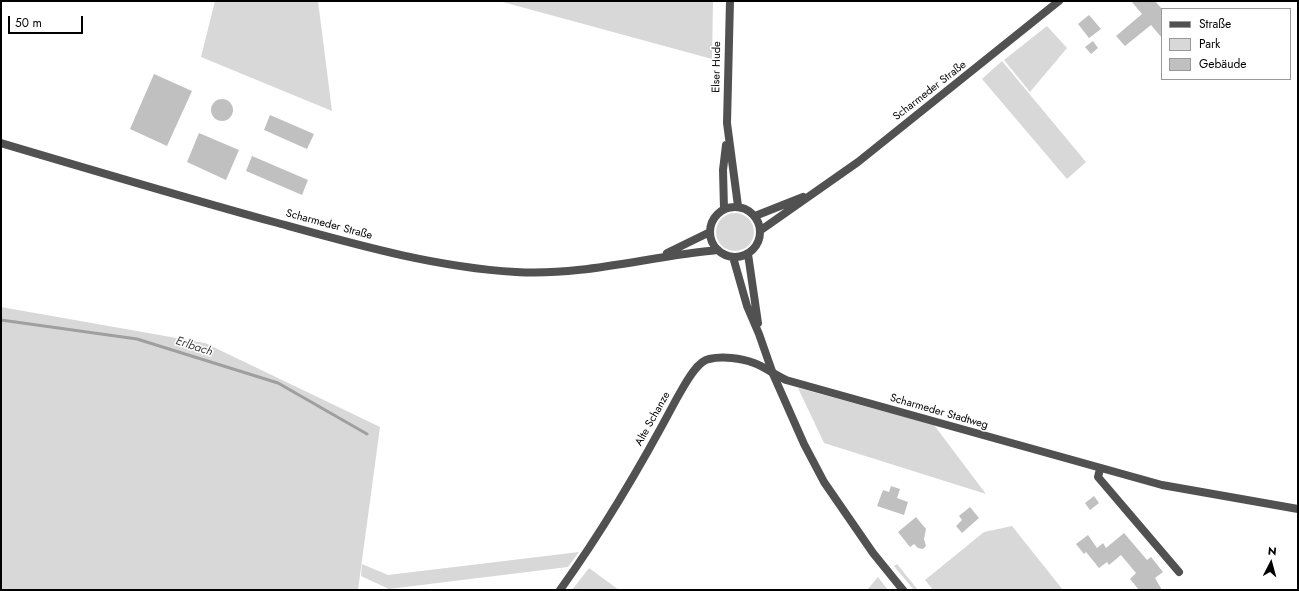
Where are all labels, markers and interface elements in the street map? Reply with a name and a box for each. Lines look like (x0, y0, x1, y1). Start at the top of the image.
scale bar (10, 8, 85, 34)
legend (1161, 8, 1291, 80)
text: 50 m (15, 14, 42, 32)
text: Straße (1199, 15, 1231, 33)
text: Park (1199, 35, 1220, 53)
street label: Elser Hude (710, 41, 724, 93)
text: Gebäude (1199, 55, 1246, 73)
street label: Scharmeder Straße (891, 58, 969, 124)
street label: Scharmeder Straße (284, 207, 374, 243)
water label: Erlbach (174, 334, 214, 360)
street label: Alte Schanze (633, 390, 673, 448)
street label: Scharmeder Stadtweg (888, 392, 990, 432)
north arrow (1251, 543, 1291, 583)
text: N (1267, 543, 1277, 559)

